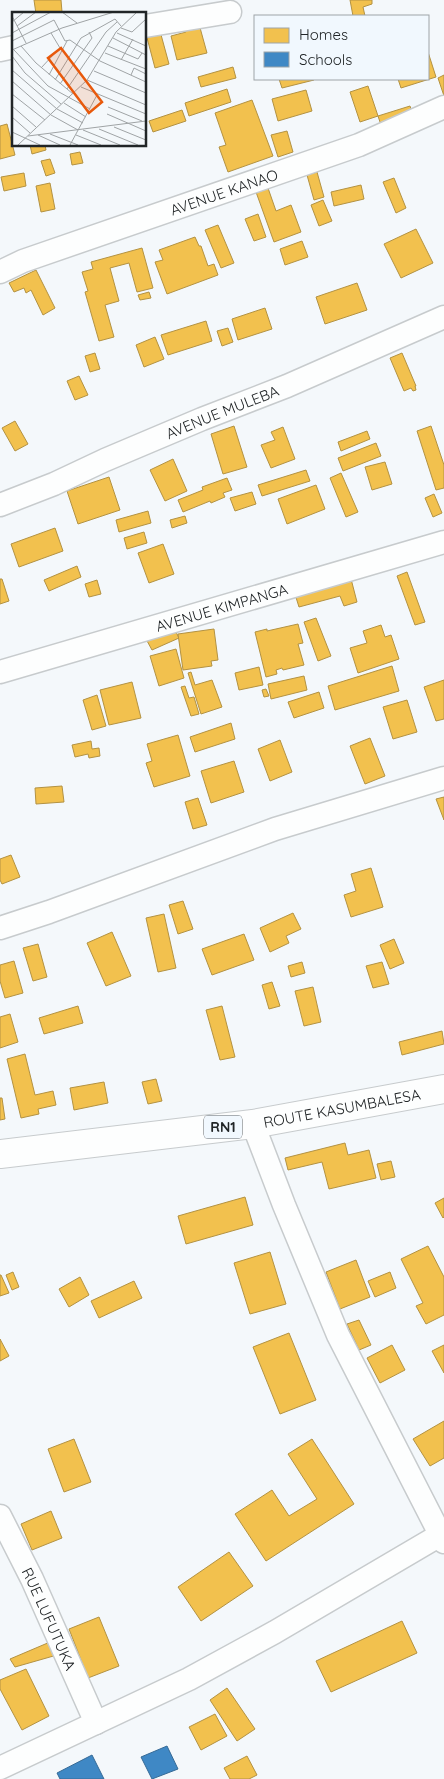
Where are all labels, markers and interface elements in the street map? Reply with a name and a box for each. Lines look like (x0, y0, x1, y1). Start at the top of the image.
inset map (12, 12, 146, 146)
legend (254, 15, 429, 80)
text: Homes (299, 25, 348, 44)
text: Schools (299, 50, 352, 69)
street label: AVENUE KANAO (167, 164, 280, 219)
street label: AVENUE MULEBA (163, 381, 282, 443)
street label: AVENUE KIMPANGA (153, 579, 290, 635)
street label: ROUTE KASUMBALESA (262, 1084, 422, 1131)
road number: RN1 (204, 1116, 242, 1138)
street label: RUE LUFUTUKA (18, 1564, 81, 1673)

